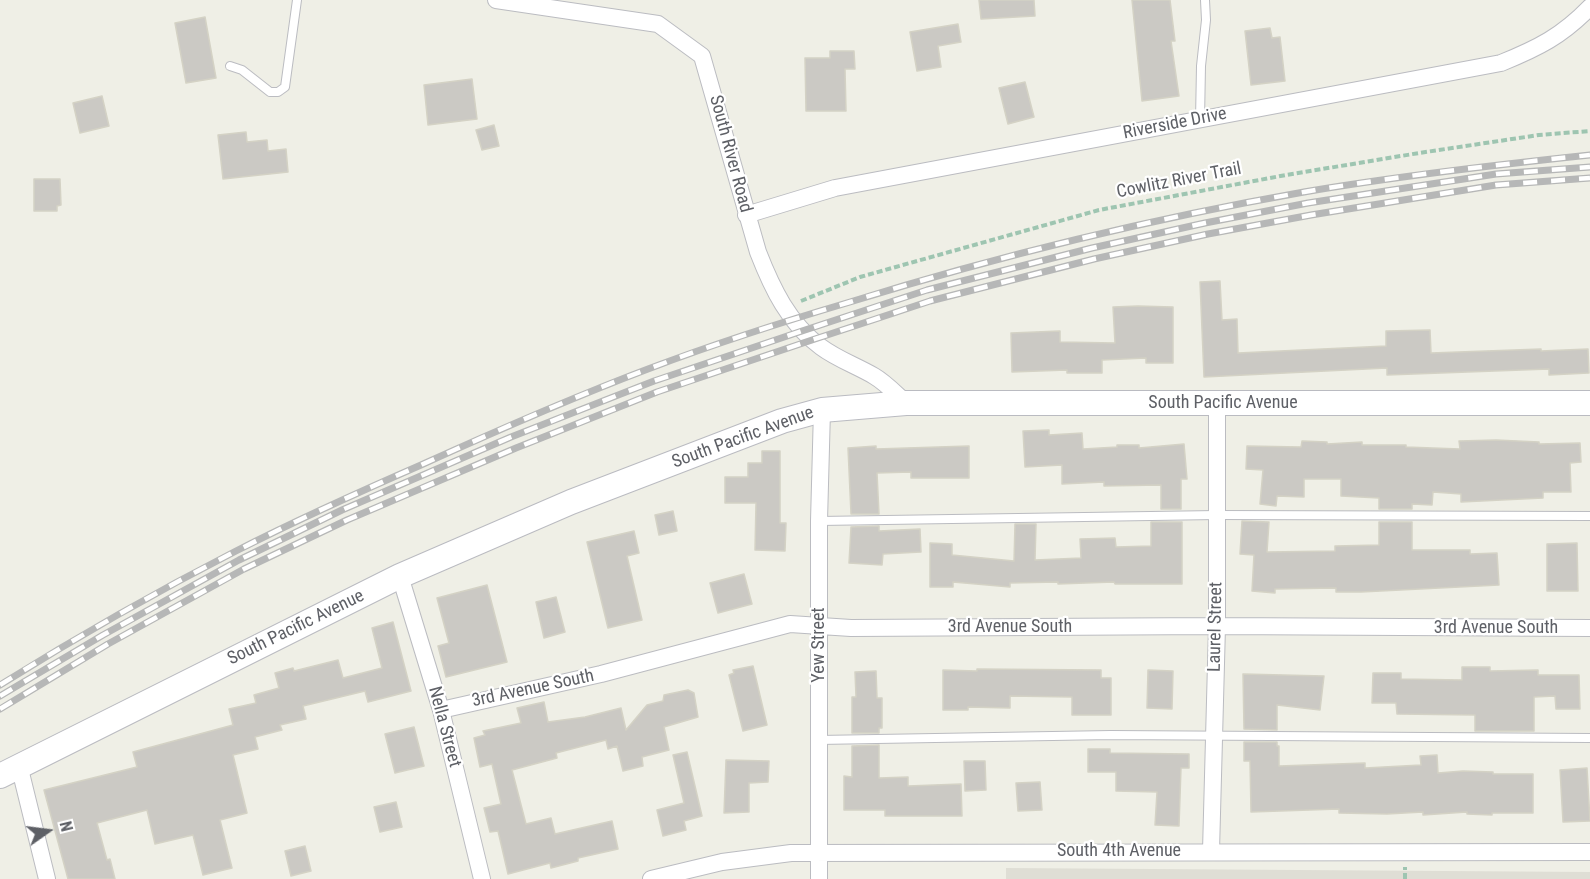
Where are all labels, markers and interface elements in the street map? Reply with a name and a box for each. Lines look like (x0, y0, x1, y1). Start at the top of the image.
street label: South River Road (704, 93, 756, 215)
street label: Riverside Drive (1121, 103, 1229, 145)
street label: Cowlitz River Trail (1115, 158, 1243, 204)
street label: South Pacific Avenue (1148, 392, 1298, 414)
street label: South Pacific Avenue (669, 402, 817, 474)
street label: Laurel Street (1204, 582, 1228, 672)
street label: South Pacific Avenue (224, 586, 368, 670)
street label: Yew Street (808, 607, 830, 683)
street label: 3rd Avenue South (948, 616, 1072, 638)
street label: 3rd Avenue South (1434, 617, 1558, 639)
street label: 3rd Avenue South (470, 666, 596, 712)
street label: Nella Street (423, 684, 465, 770)
north arrow (18, 801, 78, 861)
text: N (56, 819, 76, 834)
street label: South 4th Avenue (1057, 840, 1181, 862)

